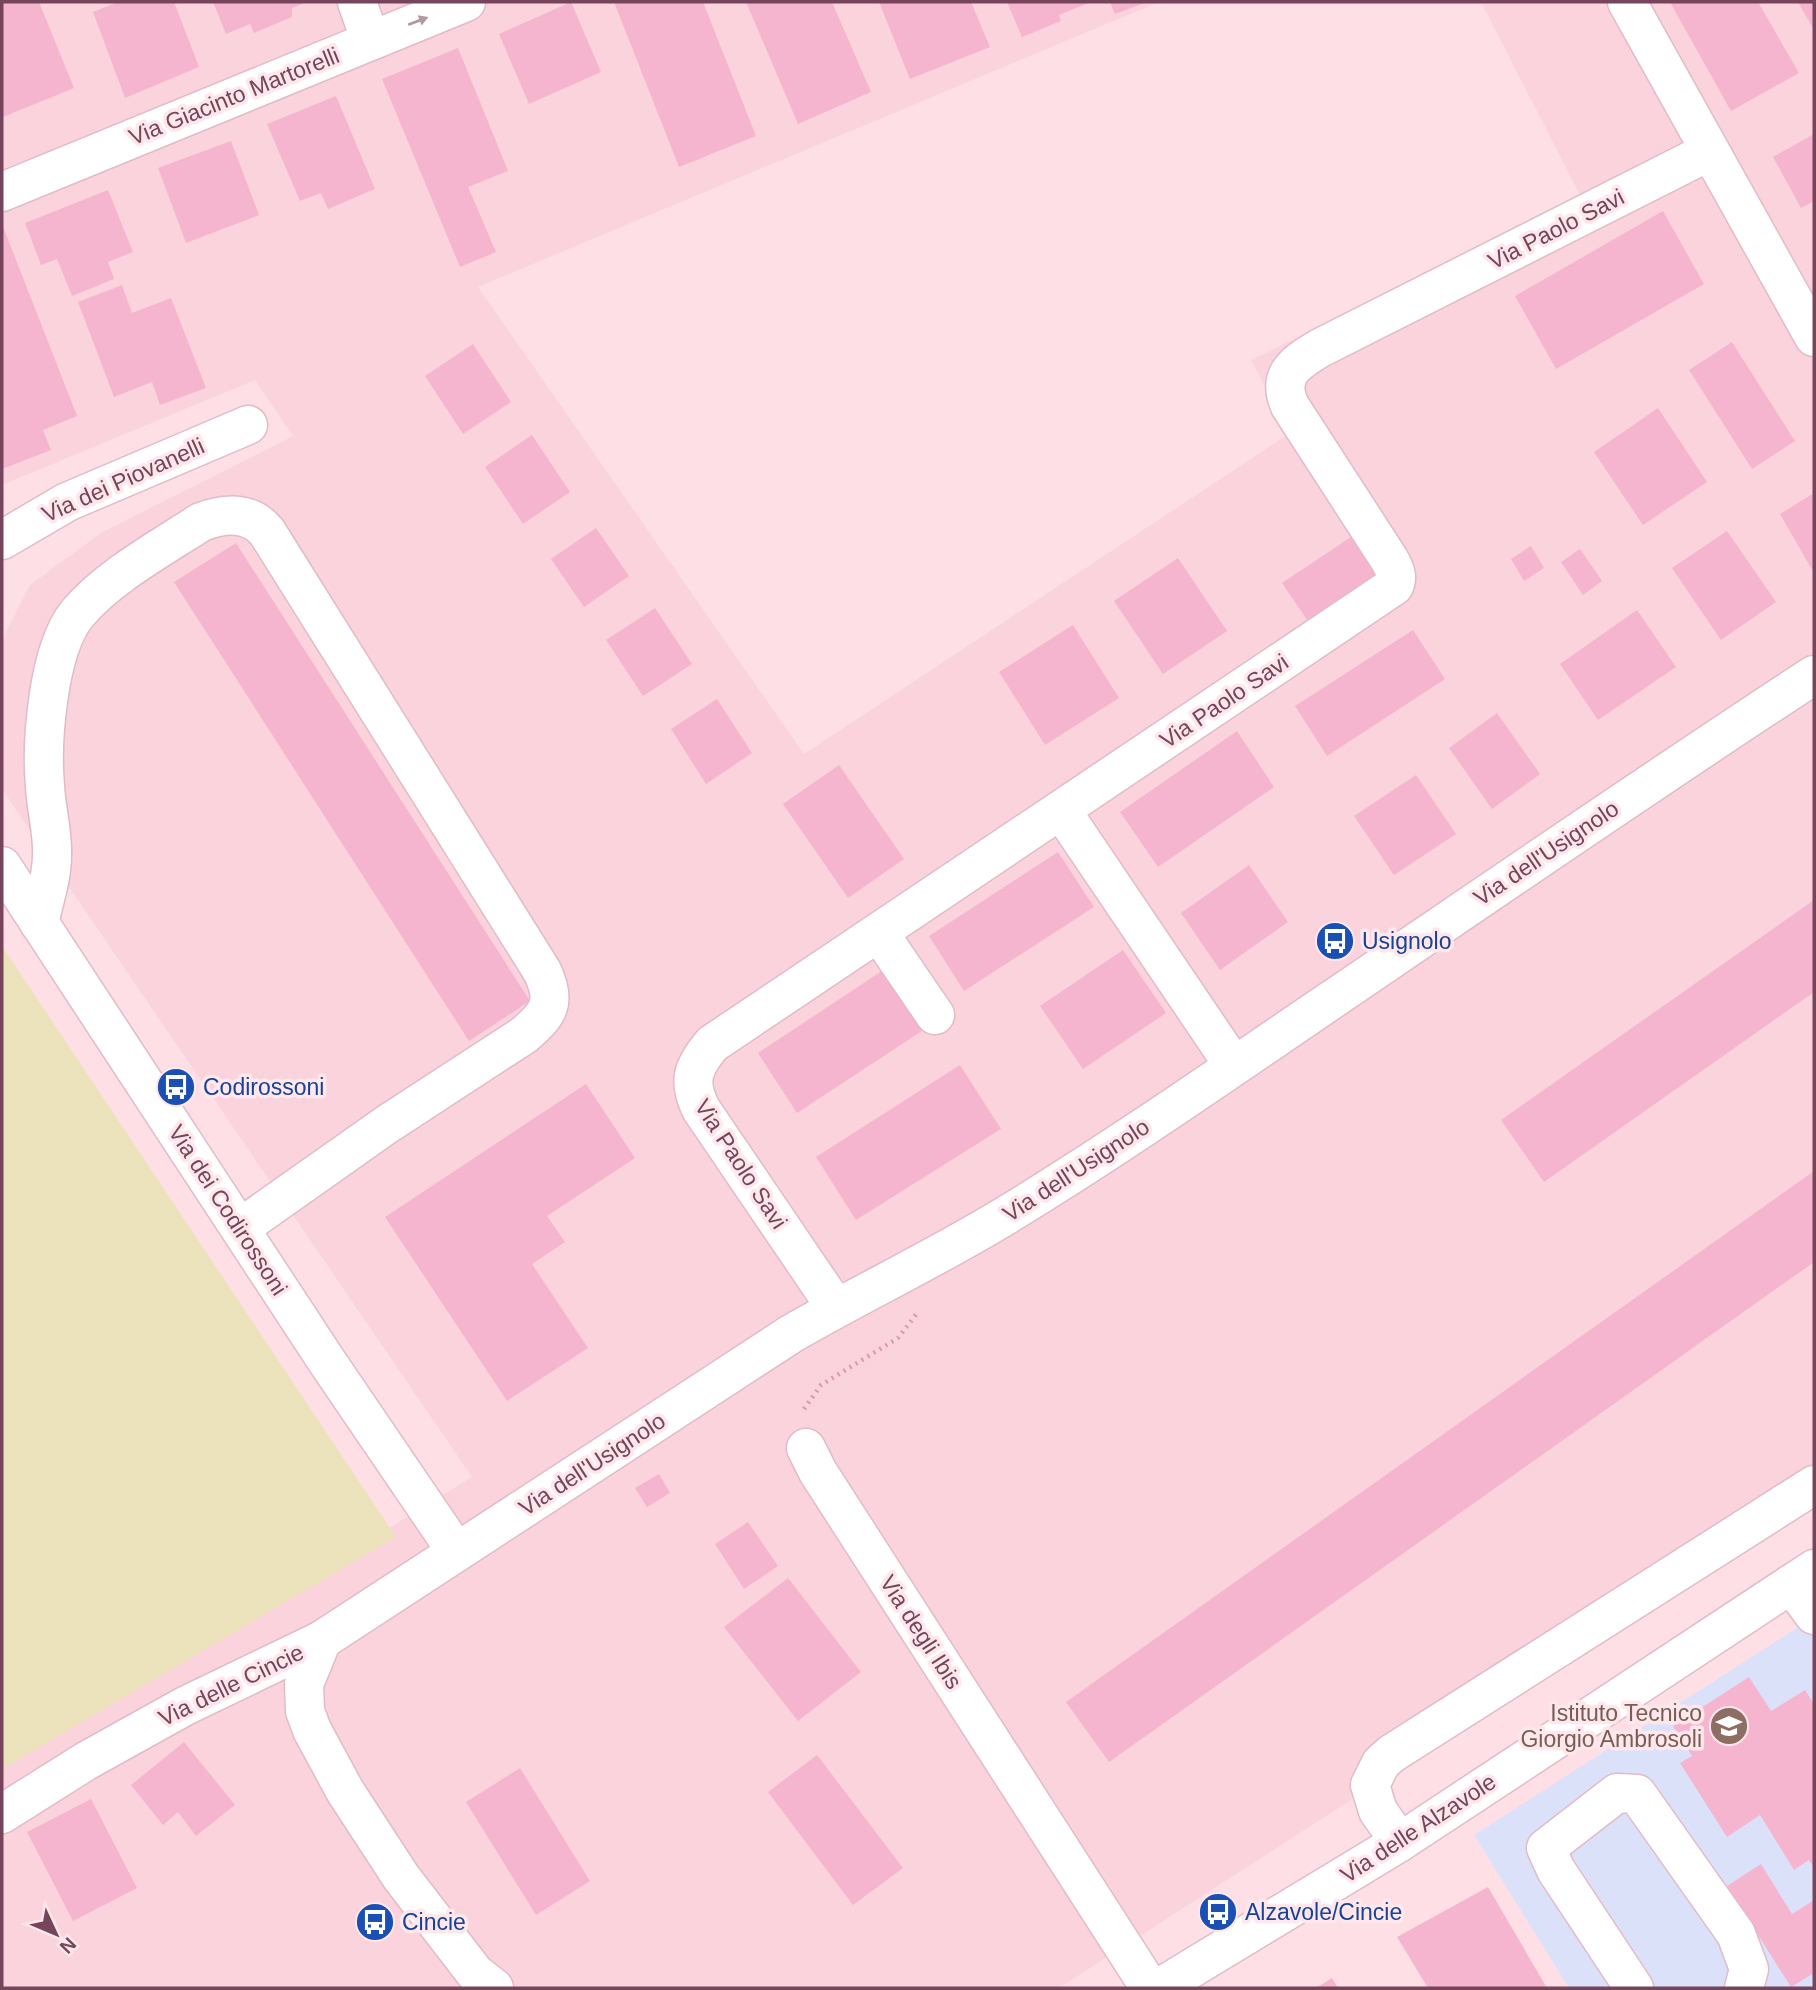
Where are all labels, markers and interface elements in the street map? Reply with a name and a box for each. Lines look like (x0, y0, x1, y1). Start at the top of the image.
one-way arrow (408, 15, 429, 26)
street label: Via Giacinto Martorelli (125, 42, 343, 150)
street label: Via Paolo Savi (1484, 184, 1628, 274)
street label: Via dei Piovanelli (38, 433, 208, 527)
street label: Via Paolo Savi (1155, 649, 1293, 753)
street label: Via dell'Usignolo (1469, 795, 1623, 911)
bus stop icon: Usignolo (1314, 920, 1356, 962)
place label: Usignolo (1362, 928, 1452, 954)
bus stop icon: Codirossoni (155, 1066, 197, 1108)
place label: Codirossoni (203, 1074, 324, 1100)
street label: Via Paolo Savi (689, 1094, 793, 1234)
street label: Via dell'Usignolo (998, 1113, 1154, 1227)
street label: Via dei Codirossoni (163, 1120, 293, 1300)
street label: Via dell'Usignolo (514, 1407, 670, 1521)
street label: Via degli Ibis (875, 1570, 967, 1694)
street label: Via delle Cincie (154, 1639, 308, 1731)
place label: Istituto Tecnico Giorgio Ambrosoli (1520, 1700, 1702, 1752)
school or university icon: Istituto Tecnico Giorgio Ambrosoli (1708, 1705, 1750, 1747)
street label: Via delle Alzavole (1335, 1768, 1501, 1888)
bus stop icon: Alzavole/Cincie (1197, 1891, 1239, 1933)
north arrow (21, 1899, 91, 1969)
place label: Alzavole/Cincie (1245, 1899, 1402, 1925)
bus stop icon: Cincie (354, 1901, 396, 1943)
place label: Cincie (402, 1909, 466, 1935)
text: N (56, 1933, 80, 1958)

